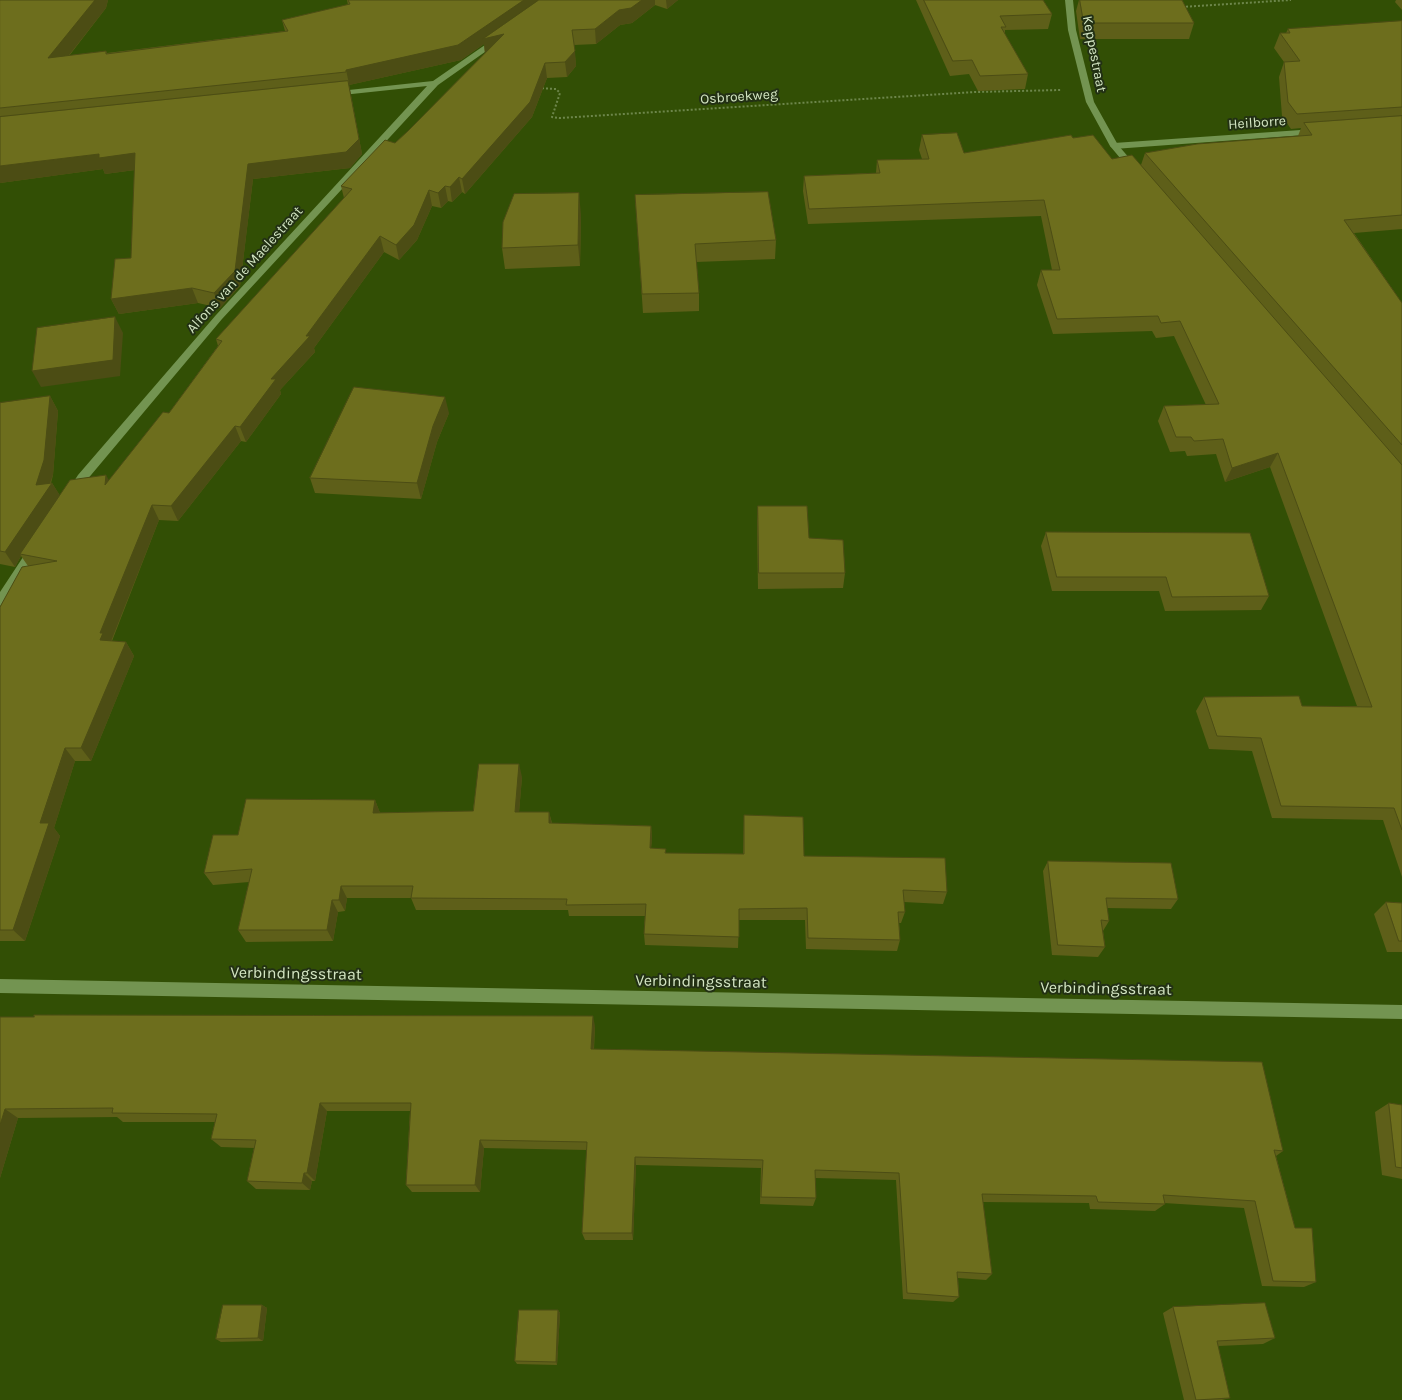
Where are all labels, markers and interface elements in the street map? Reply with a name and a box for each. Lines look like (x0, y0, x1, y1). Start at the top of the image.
street label: Keppestraat (1078, 14, 1110, 94)
street label: Osbroekweg (700, 86, 778, 108)
street label: Heilborre (1228, 113, 1286, 133)
street label: Alfons van de Maelestraat (184, 203, 306, 337)
street label: Verbindingsstraat (230, 963, 362, 985)
street label: Verbindingsstraat (635, 971, 767, 993)
street label: Verbindingsstraat (1040, 978, 1172, 1000)

